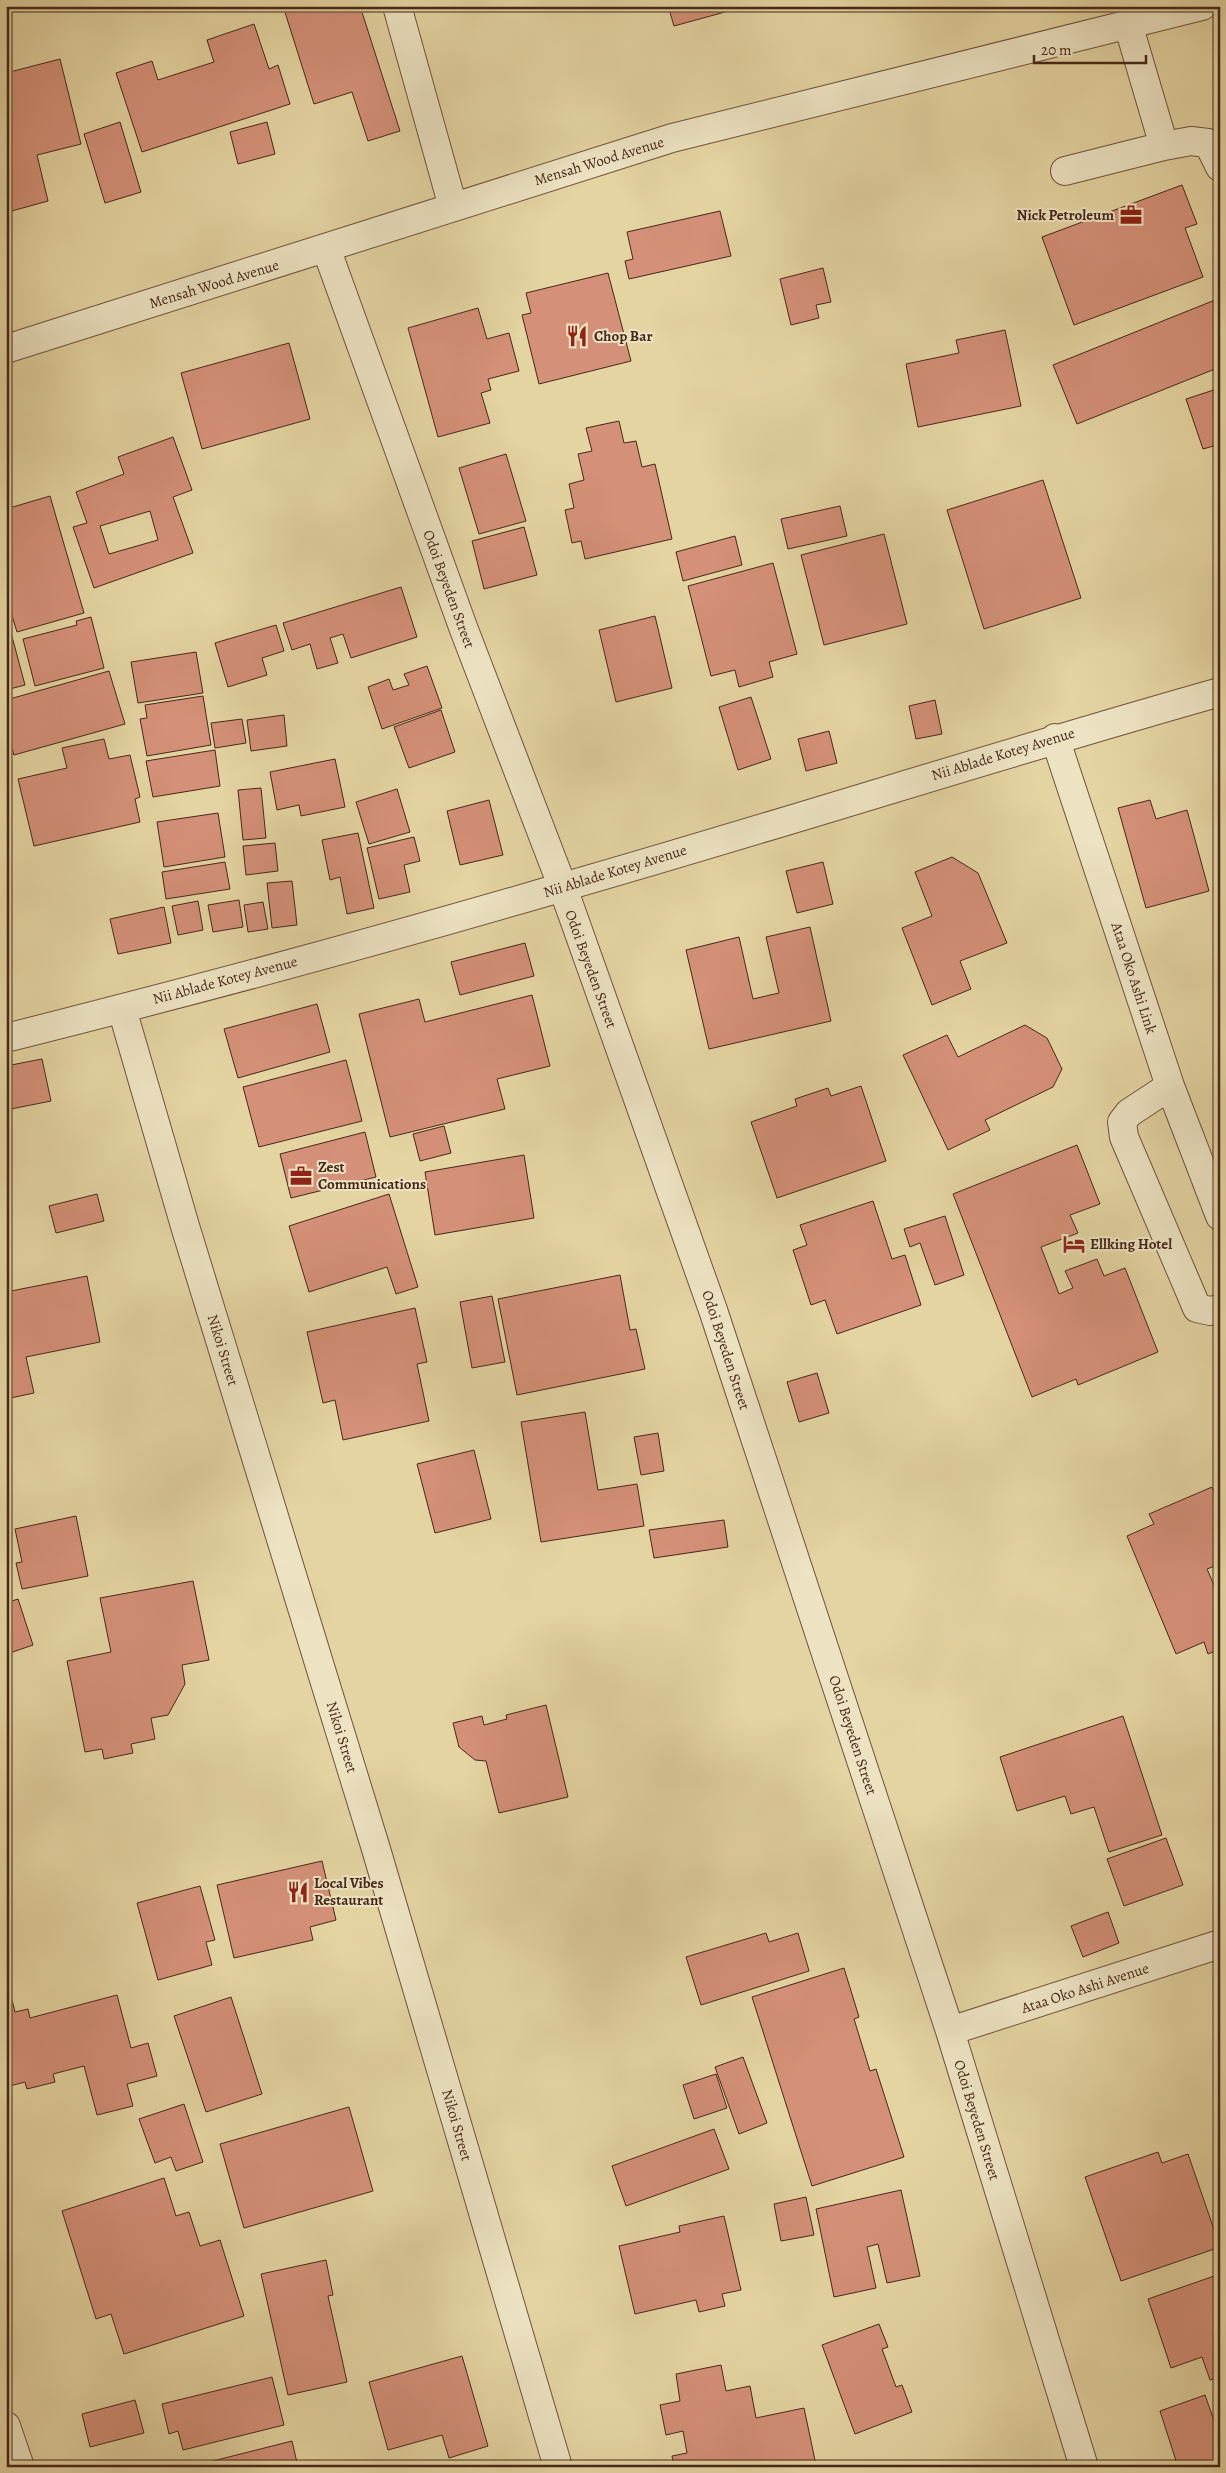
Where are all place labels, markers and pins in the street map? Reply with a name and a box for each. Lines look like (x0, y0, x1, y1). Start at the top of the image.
office icon: Nick Petroleum (1118, 202, 1144, 228)
place label: Nick Petroleum (1017, 205, 1114, 225)
restaurant icon: Chop Bar (564, 323, 590, 349)
place label: Chop Bar (594, 326, 653, 346)
place label: Zest Communications (318, 1157, 426, 1194)
office icon: Zest Communications (288, 1163, 314, 1189)
hotel icon: Ellking Hotel (1061, 1231, 1087, 1257)
place label: Ellking Hotel (1090, 1234, 1172, 1254)
place label: Local Vibes Restaurant (314, 1873, 384, 1910)
restaurant icon: Local Vibes Restaurant (285, 1879, 311, 1905)

